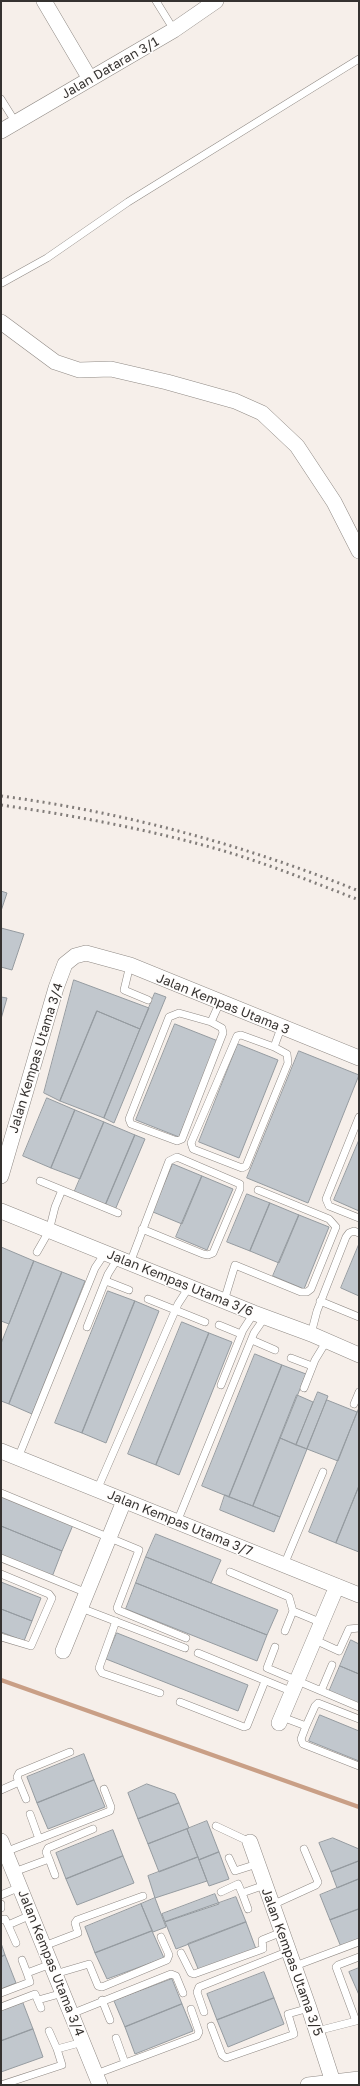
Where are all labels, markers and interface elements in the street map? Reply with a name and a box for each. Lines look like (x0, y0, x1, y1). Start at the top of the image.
street label: Jalan Dataran 3/1 (59, 34, 161, 102)
street label: Jalan Kempas Utama 3 (154, 970, 292, 1038)
street label: Jalan Kempas Utama 3/4 (6, 981, 66, 1135)
street label: Jalan Kempas Utama 3/6 (105, 1246, 255, 1320)
street label: Jalan Kempas Utama 3/7 (105, 1487, 255, 1559)
street label: Jalan Kempas Utama 3/5 (258, 1886, 326, 2038)
street label: Jalan Kempas Utama 3/4 (14, 1888, 88, 2038)

